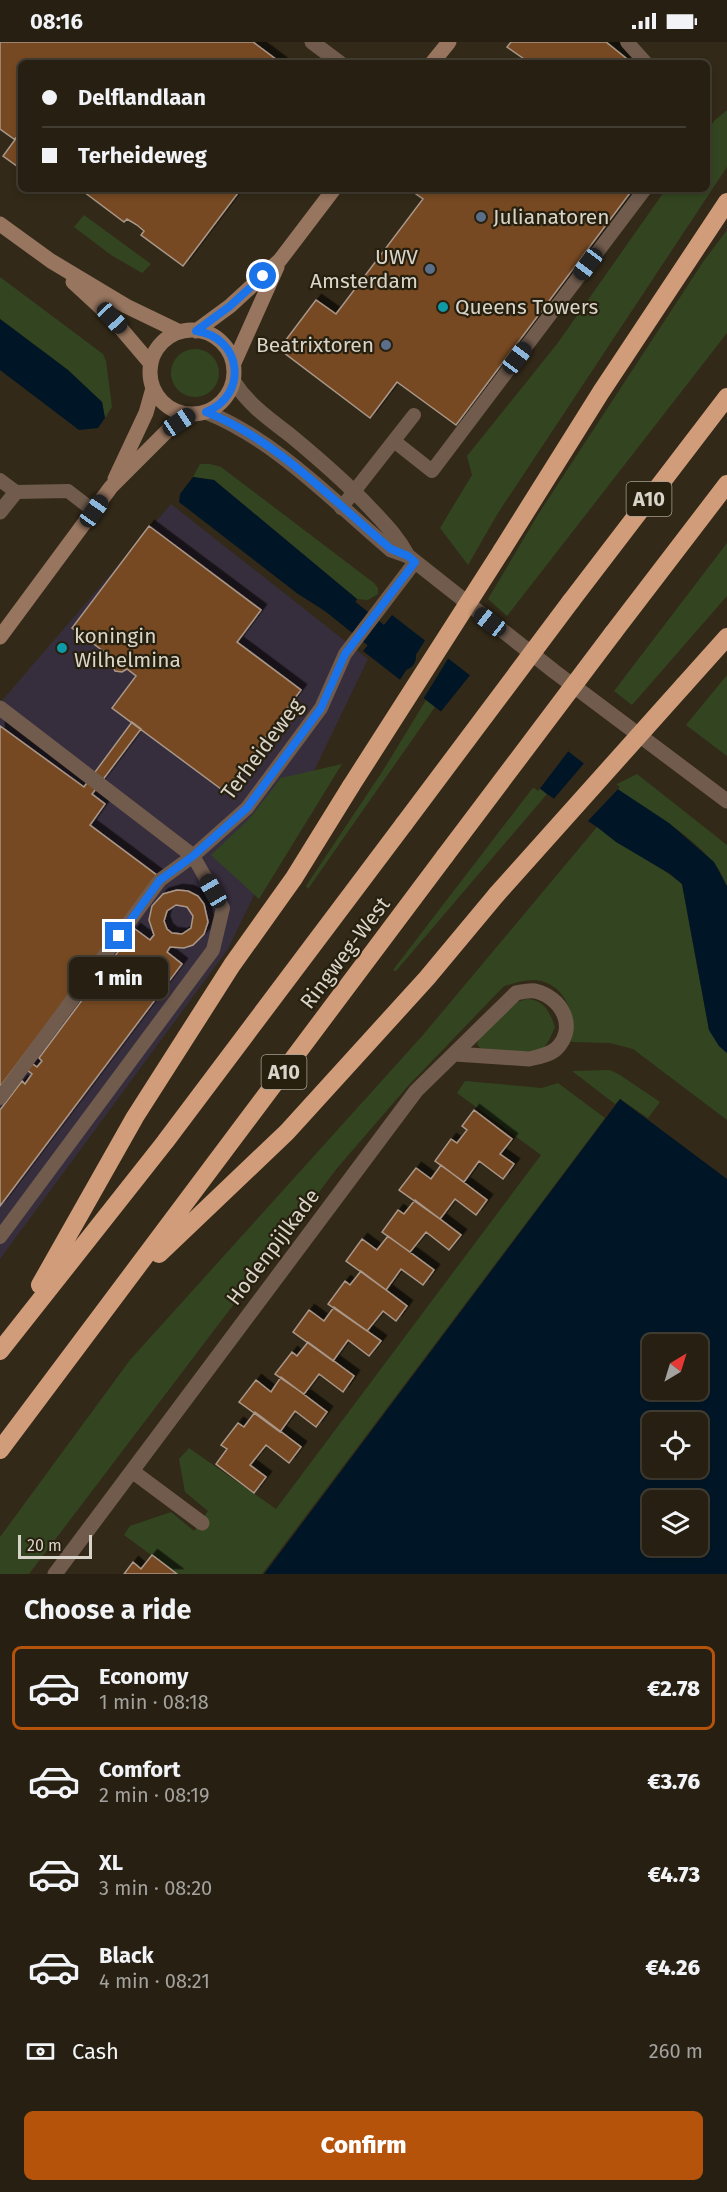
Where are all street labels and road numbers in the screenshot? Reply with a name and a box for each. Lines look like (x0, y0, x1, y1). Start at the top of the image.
road number: A10 (626, 482, 672, 516)
street label: Terheideweg (215, 693, 309, 805)
street label: Ringweg-West (294, 892, 396, 1014)
road number: A10 (262, 1055, 306, 1089)
street label: Hodenpijlkade (221, 1184, 325, 1310)

